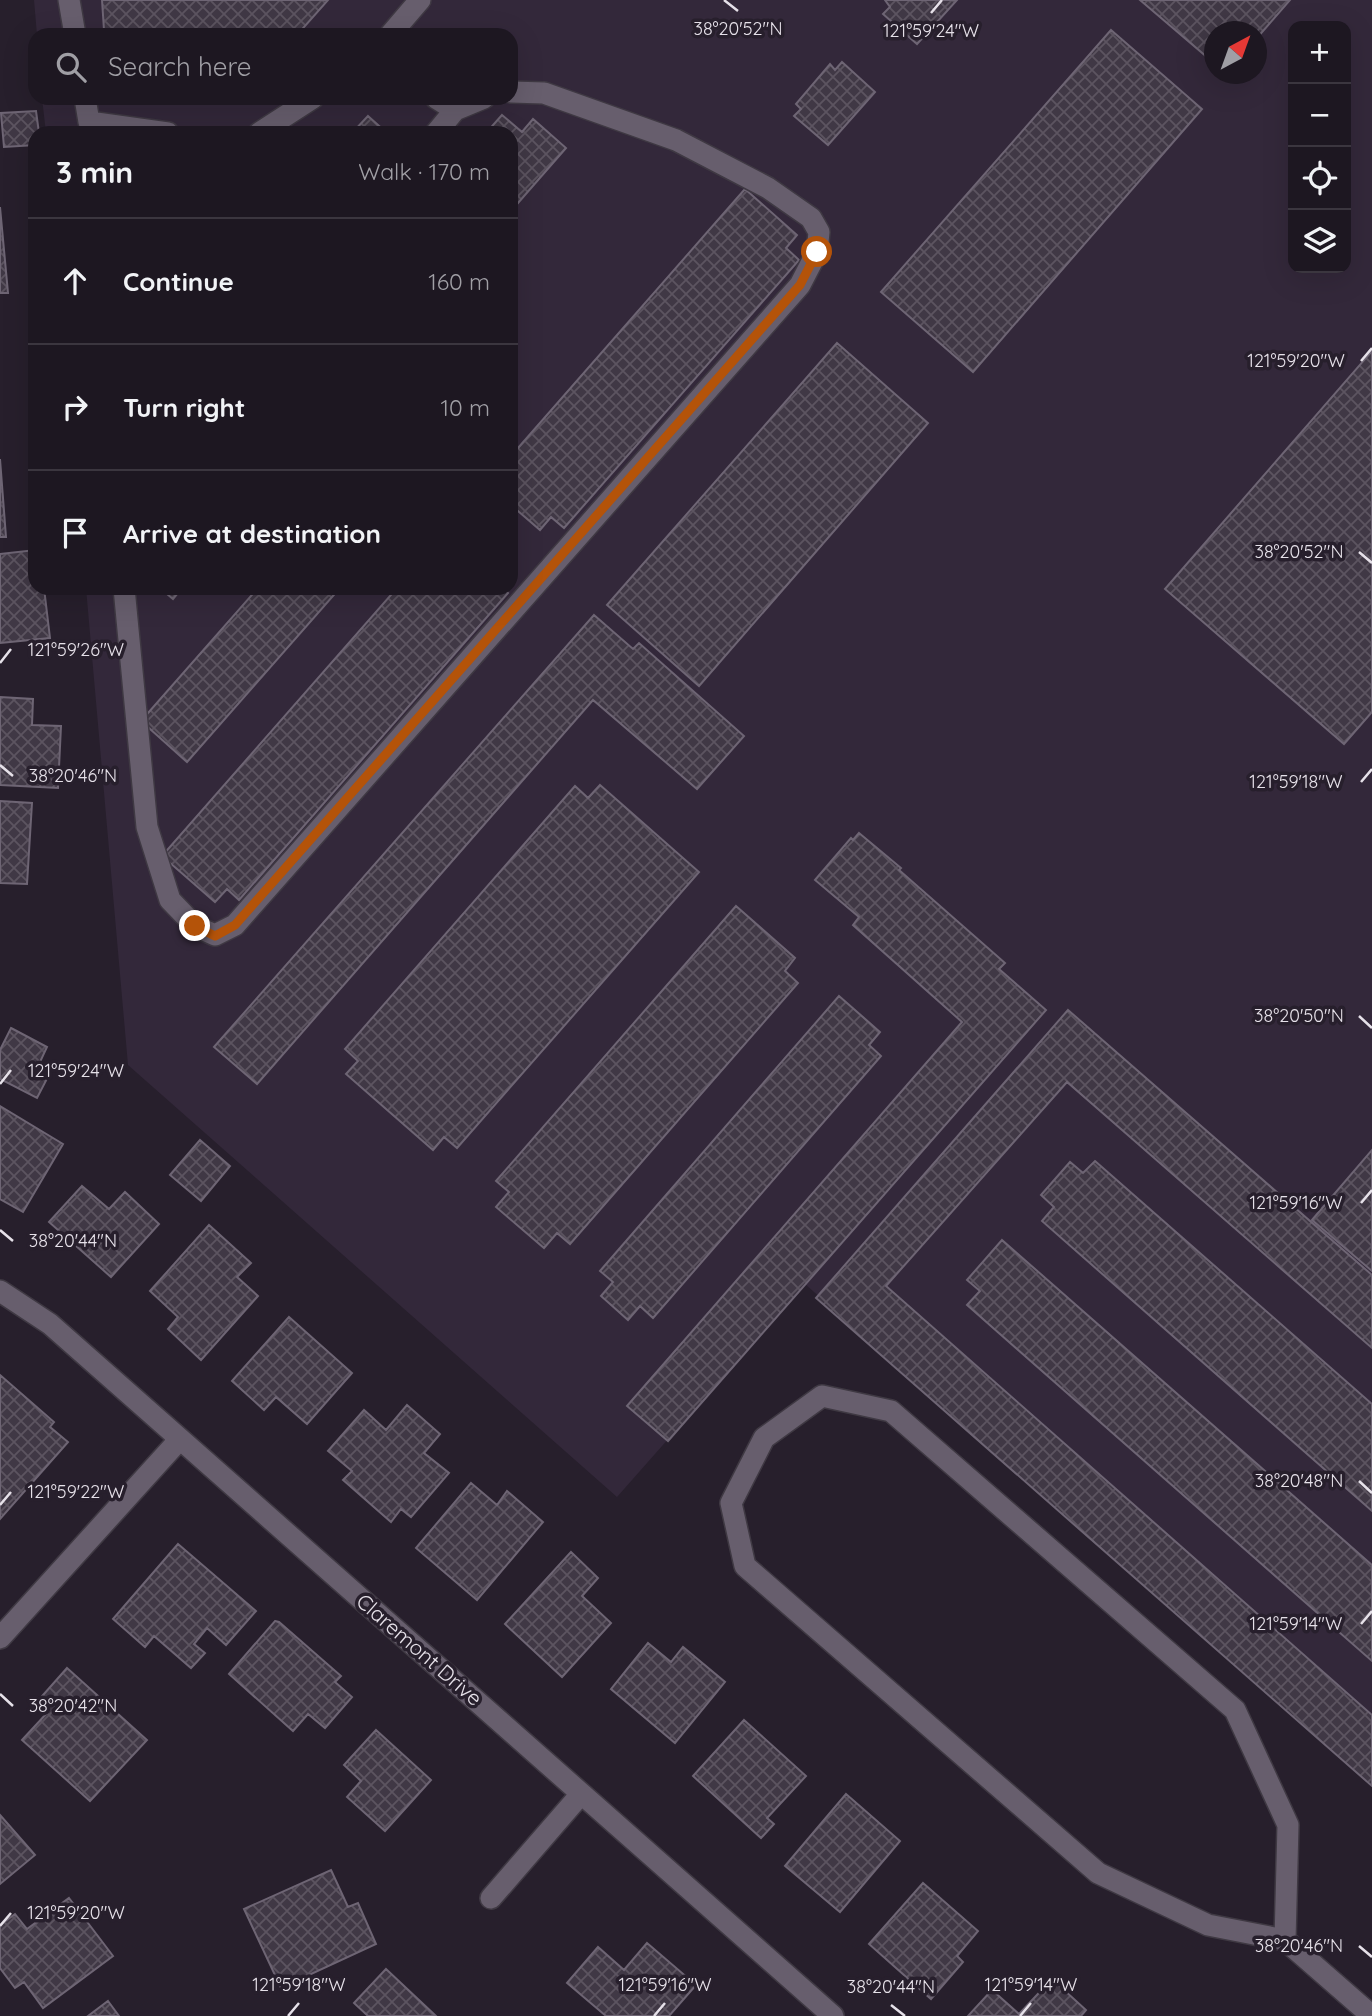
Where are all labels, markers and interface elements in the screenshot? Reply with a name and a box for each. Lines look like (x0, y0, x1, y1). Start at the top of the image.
text: 38°20'52"N (693, 17, 783, 40)
text: 121°59'24"W (883, 19, 979, 42)
north arrow (1204, 21, 1267, 84)
map controls (1288, 21, 1351, 273)
button: + (1288, 21, 1351, 84)
search box (28, 28, 518, 105)
icon: search (52, 48, 90, 86)
text: Search here (108, 50, 252, 83)
button: − (1288, 84, 1351, 147)
button: locate (1288, 147, 1351, 210)
text: 3 min (56, 153, 133, 191)
text: Walk · 170 m (358, 157, 490, 186)
button: layers (1288, 210, 1351, 273)
route start (801, 236, 832, 267)
icon: ahead (56, 262, 94, 300)
text: Continue (123, 265, 234, 298)
text: 160 m (428, 267, 490, 296)
text: 121°59'20"W (1247, 349, 1345, 372)
icon: right (56, 388, 94, 426)
text: Turn right (123, 391, 245, 424)
text: 10 m (441, 393, 490, 422)
icon: arrive (56, 514, 94, 552)
text: Arrive at destination (123, 517, 381, 550)
text: 38°20'52"N (1254, 540, 1344, 563)
text: 121°59'26"W (28, 638, 124, 661)
text: 38°20'46"N (29, 764, 117, 787)
text: 121°59'18"W (1249, 770, 1343, 793)
route end (179, 910, 210, 941)
text: 38°20'50"N (1254, 1004, 1344, 1027)
text: 121°59'24"W (28, 1059, 124, 1082)
text: 121°59'16"W (1249, 1191, 1343, 1214)
text: 38°20'44"N (29, 1229, 117, 1252)
text: 38°20'48"N (1255, 1469, 1343, 1492)
text: 121°59'22"W (28, 1480, 124, 1503)
street label: Claremont Drive (351, 1588, 488, 1711)
text: 121°59'14"W (1250, 1612, 1342, 1635)
text: 38°20'42"N (29, 1694, 117, 1717)
text: 121°59'20"W (27, 1901, 125, 1924)
text: 38°20'46"N (1255, 1934, 1343, 1957)
text: 121°59'18"W (252, 1973, 346, 1996)
text: 121°59'16"W (618, 1973, 712, 1996)
text: 121°59'14"W (985, 1973, 1077, 1996)
text: 38°20'44"N (847, 1975, 935, 1998)

